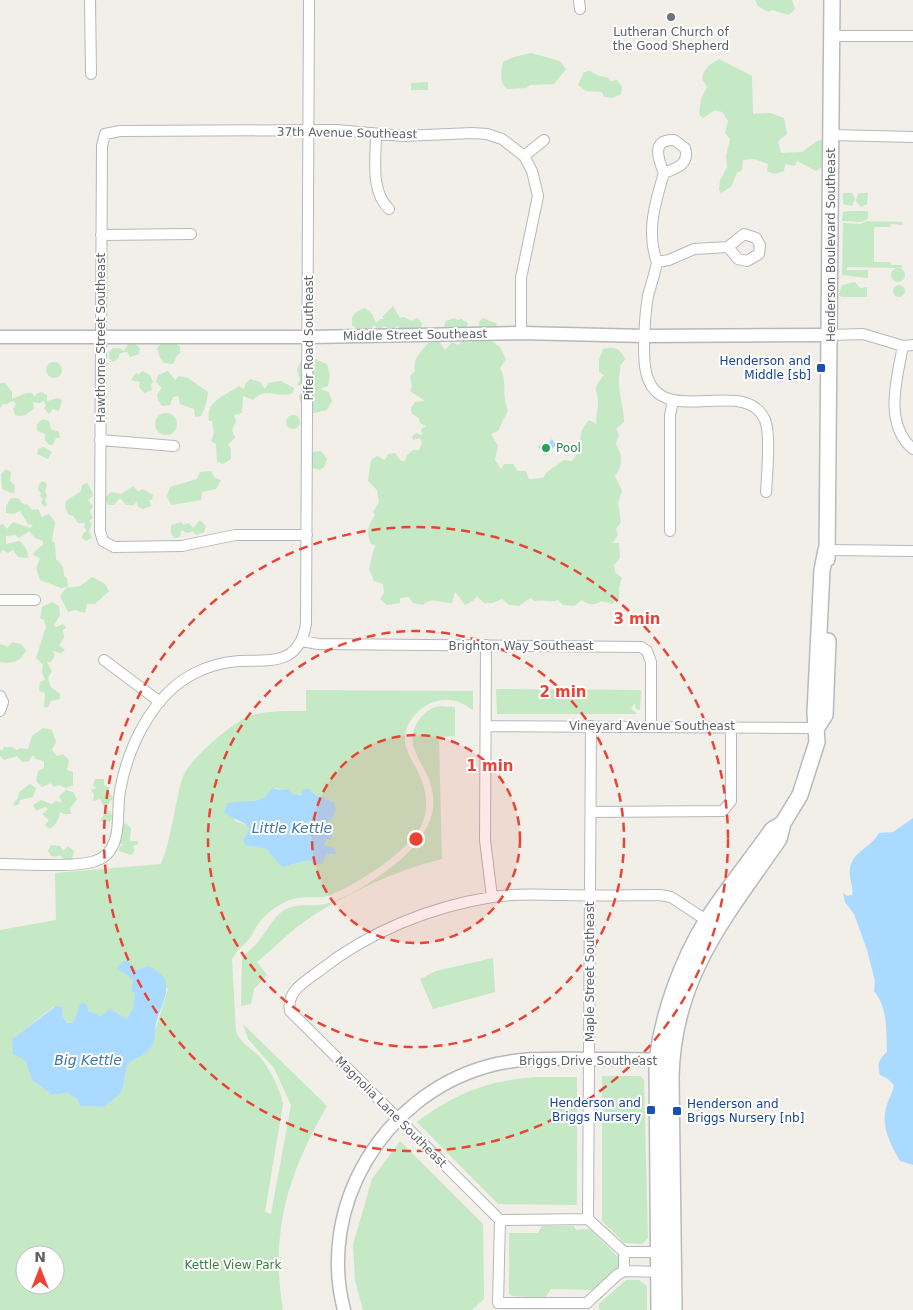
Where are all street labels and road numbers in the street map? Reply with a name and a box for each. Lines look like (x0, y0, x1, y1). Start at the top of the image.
street label: 37th Avenue Southeast (277, 125, 418, 141)
street label: Henderson Boulevard Southeast (824, 148, 838, 342)
street label: Hawthorne Street Southeast (94, 253, 108, 423)
street label: Pifer Road Southeast (302, 275, 316, 401)
street label: Middle Street Southeast (343, 327, 488, 343)
street label: Brighton Way Southeast (448, 639, 594, 653)
street label: Vineyard Avenue Southeast (569, 719, 735, 733)
street label: Maple Street Southeast (583, 901, 597, 1042)
street label: Magnolia Lane Southeast (332, 1053, 450, 1171)
street label: Briggs Drive Southeast (519, 1054, 657, 1068)

